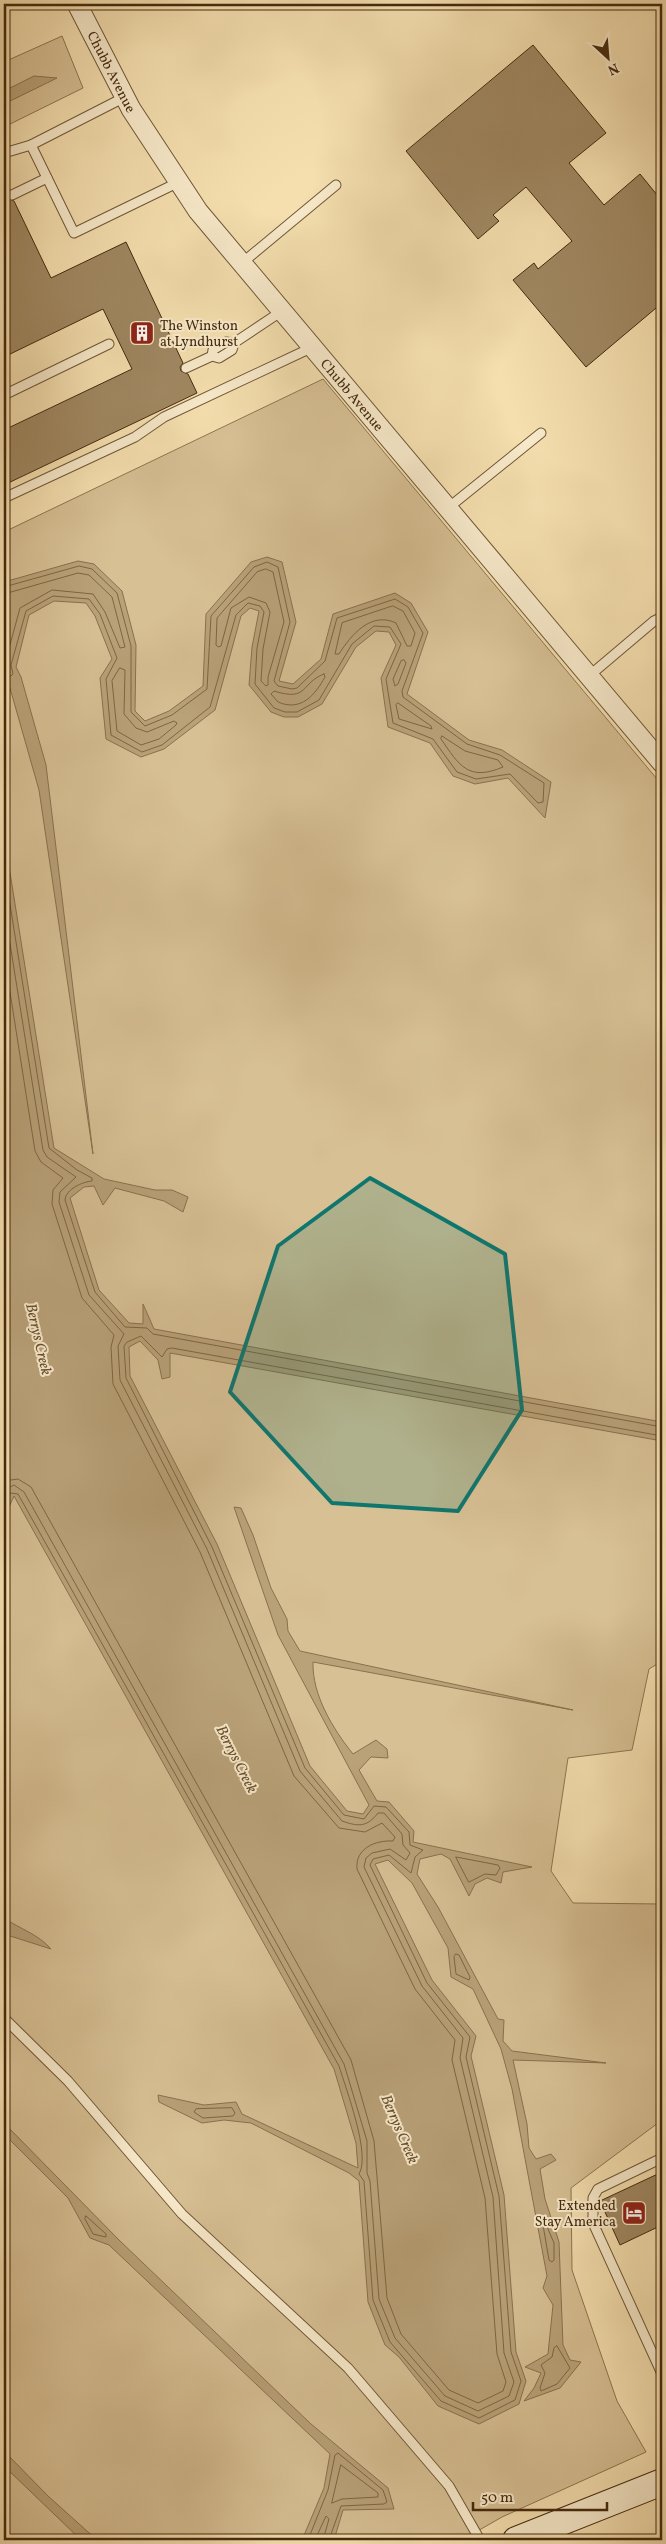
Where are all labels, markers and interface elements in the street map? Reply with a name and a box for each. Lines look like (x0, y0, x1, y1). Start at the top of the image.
street label: Chubb Avenue (82, 28, 139, 117)
north arrow (584, 32, 634, 82)
text: N (604, 58, 622, 79)
place label: The Winston at Lyndhurst (160, 317, 238, 352)
building icon: The Winston at Lyndhurst (129, 320, 155, 346)
street label: Chubb Avenue (315, 355, 387, 436)
water label: Berrys Creek (19, 1301, 56, 1377)
water label: Berrys Creek (210, 1722, 262, 1797)
water label: Berrys Creek (375, 2092, 423, 2167)
place label: Extended Stay America (535, 2197, 616, 2232)
hotel icon: Extended Stay America (621, 2200, 647, 2226)
scale bar (473, 2479, 607, 2511)
text: 50 m (481, 2488, 513, 2509)

